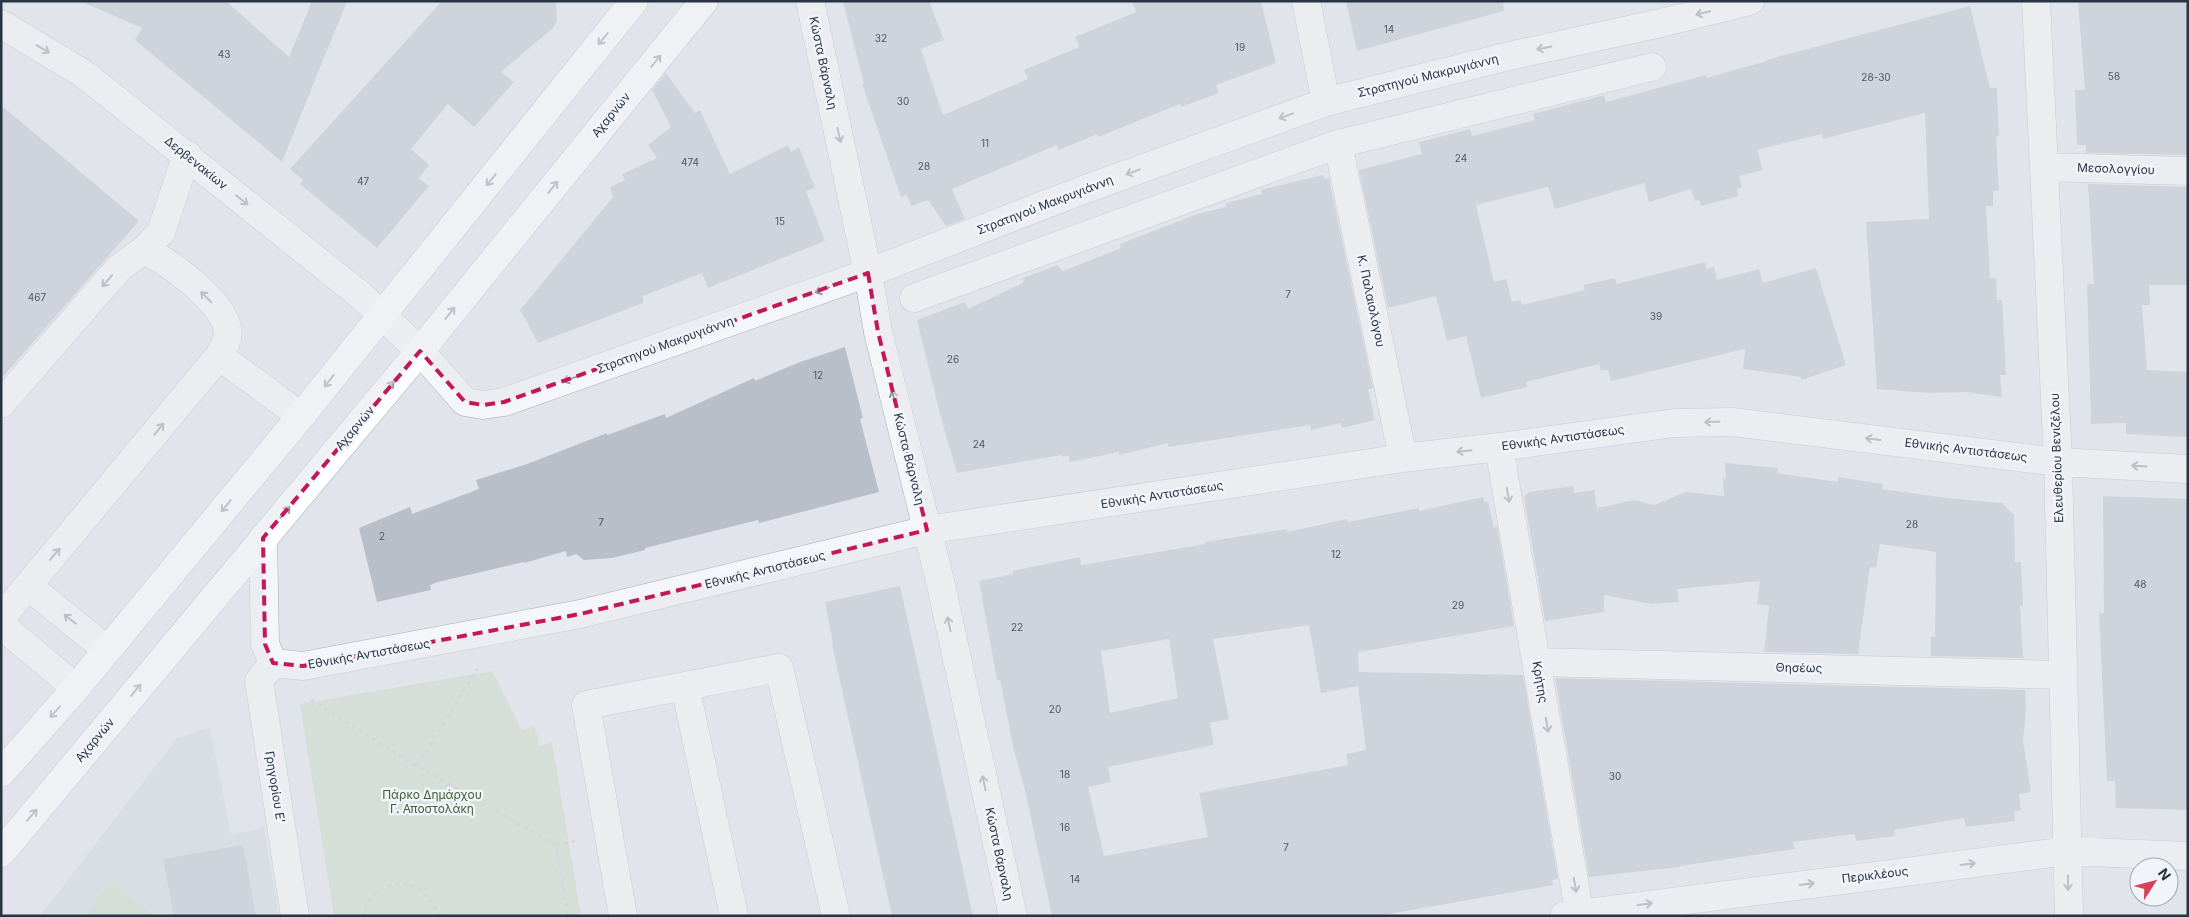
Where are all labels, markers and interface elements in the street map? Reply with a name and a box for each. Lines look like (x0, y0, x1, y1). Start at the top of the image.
one-way arrow (1695, 9, 1711, 18)
street label: Κώστα Βάρναλη (806, 15, 841, 111)
house number: 14 (1384, 23, 1394, 35)
one-way arrow (598, 32, 609, 45)
house number: 32 (875, 32, 887, 44)
house number: 19 (1235, 41, 1245, 53)
one-way arrow (1537, 44, 1553, 53)
one-way arrow (35, 45, 49, 55)
house number: 43 (218, 48, 230, 60)
street label: Στρατηγού Μακρυγιάννη (1356, 51, 1500, 100)
one-way arrow (650, 55, 661, 68)
house number: 58 (2108, 70, 2120, 82)
house number: 28-30 (1861, 71, 1891, 83)
street label: Αχαρνών (588, 89, 633, 140)
house number: 30 (897, 95, 909, 107)
one-way arrow (1279, 112, 1294, 121)
one-way arrow (834, 126, 844, 142)
street label: Δερβενακίων (162, 133, 231, 193)
house number: 11 (981, 137, 989, 149)
house number: 24 (1455, 152, 1467, 164)
house number: 474 (681, 156, 699, 168)
house number: 28 (918, 160, 930, 172)
street label: Μεσολογγίου (2077, 160, 2155, 177)
one-way arrow (1126, 168, 1141, 177)
street label: Στρατηγού Μακρυγιάννη (975, 172, 1115, 237)
one-way arrow (485, 173, 496, 186)
house number: 47 (357, 175, 369, 187)
one-way arrow (547, 180, 558, 193)
one-way arrow (236, 194, 249, 205)
house number: 15 (775, 215, 785, 227)
street label: Κ. Παλαιολόγου (1354, 253, 1389, 348)
one-way arrow (101, 275, 113, 288)
one-way arrow (814, 285, 830, 295)
house number: 7 (1285, 288, 1291, 300)
house number: 467 (28, 291, 46, 303)
one-way arrow (200, 291, 212, 303)
one-way arrow (444, 306, 456, 319)
house number: 39 (1650, 310, 1662, 322)
street label: Στρατηγού Μακρυγιάννη (594, 313, 735, 376)
house number: 26 (947, 353, 959, 365)
house number: 12 (813, 369, 823, 381)
one-way arrow (324, 374, 335, 387)
one-way arrow (563, 375, 578, 384)
one-way arrow (384, 381, 395, 394)
one-way arrow (889, 391, 898, 407)
street label: Ελευθερίου Βενιζέλου (2047, 393, 2066, 523)
street label: Αχαρνών (332, 403, 377, 453)
street label: Κώστα Βάρναλη (891, 411, 928, 507)
one-way arrow (1704, 417, 1720, 427)
street label: Εθνικής Αντιστάσεως (1501, 421, 1625, 454)
one-way arrow (153, 422, 165, 435)
one-way arrow (1865, 434, 1881, 444)
street label: Εθνικής Αντιστάσεως (1904, 435, 2029, 465)
house number: 24 (973, 438, 985, 450)
one-way arrow (1456, 446, 1472, 456)
one-way arrow (2131, 462, 2147, 471)
street label: Εθνικής Αντιστάσεως (1100, 477, 1224, 512)
one-way arrow (1503, 487, 1513, 503)
one-way arrow (220, 499, 231, 512)
one-way arrow (280, 505, 291, 518)
house number: 7 (598, 516, 604, 528)
house number: 28 (1906, 518, 1918, 530)
house number: 2 (379, 530, 385, 542)
one-way arrow (49, 547, 61, 560)
street label: Εθνικής Αντιστάσεως (703, 547, 827, 592)
house number: 12 (1331, 548, 1341, 560)
house number: 48 (2134, 578, 2146, 590)
house number: 29 (1452, 599, 1464, 611)
one-way arrow (63, 614, 76, 625)
one-way arrow (944, 616, 953, 632)
house number: 22 (1011, 621, 1023, 633)
street label: Εθνικής Αντιστάσεως (307, 635, 431, 672)
street label: Κρήτης (1529, 660, 1552, 704)
street label: Θησέως (1776, 660, 1823, 675)
one-way arrow (131, 684, 142, 697)
house number: 20 (1049, 703, 1061, 715)
one-way arrow (49, 705, 61, 718)
street label: Αχαρνών (72, 715, 117, 765)
one-way arrow (1543, 716, 1553, 732)
street label: Γρηγορίου Ε' (262, 750, 289, 824)
house number: 18 (1060, 768, 1070, 780)
house number: 30 (1609, 770, 1621, 782)
one-way arrow (979, 775, 988, 791)
park label: Πάρκο Δημάρχου Γ. Αποστολάκη (382, 787, 482, 816)
street label: Κώστα Βάρναλη (982, 806, 1017, 902)
one-way arrow (27, 809, 38, 822)
house number: 16 (1060, 821, 1070, 833)
house number: 7 (1283, 841, 1289, 853)
north arrow (2129, 857, 2179, 907)
one-way arrow (1959, 859, 1975, 869)
street label: Περικλέους (1841, 863, 1909, 886)
text: N (2155, 865, 2175, 883)
house number: 14 (1070, 873, 1080, 885)
one-way arrow (2063, 875, 2073, 891)
one-way arrow (1570, 876, 1580, 892)
one-way arrow (1798, 879, 1814, 889)
one-way arrow (1637, 899, 1653, 909)

